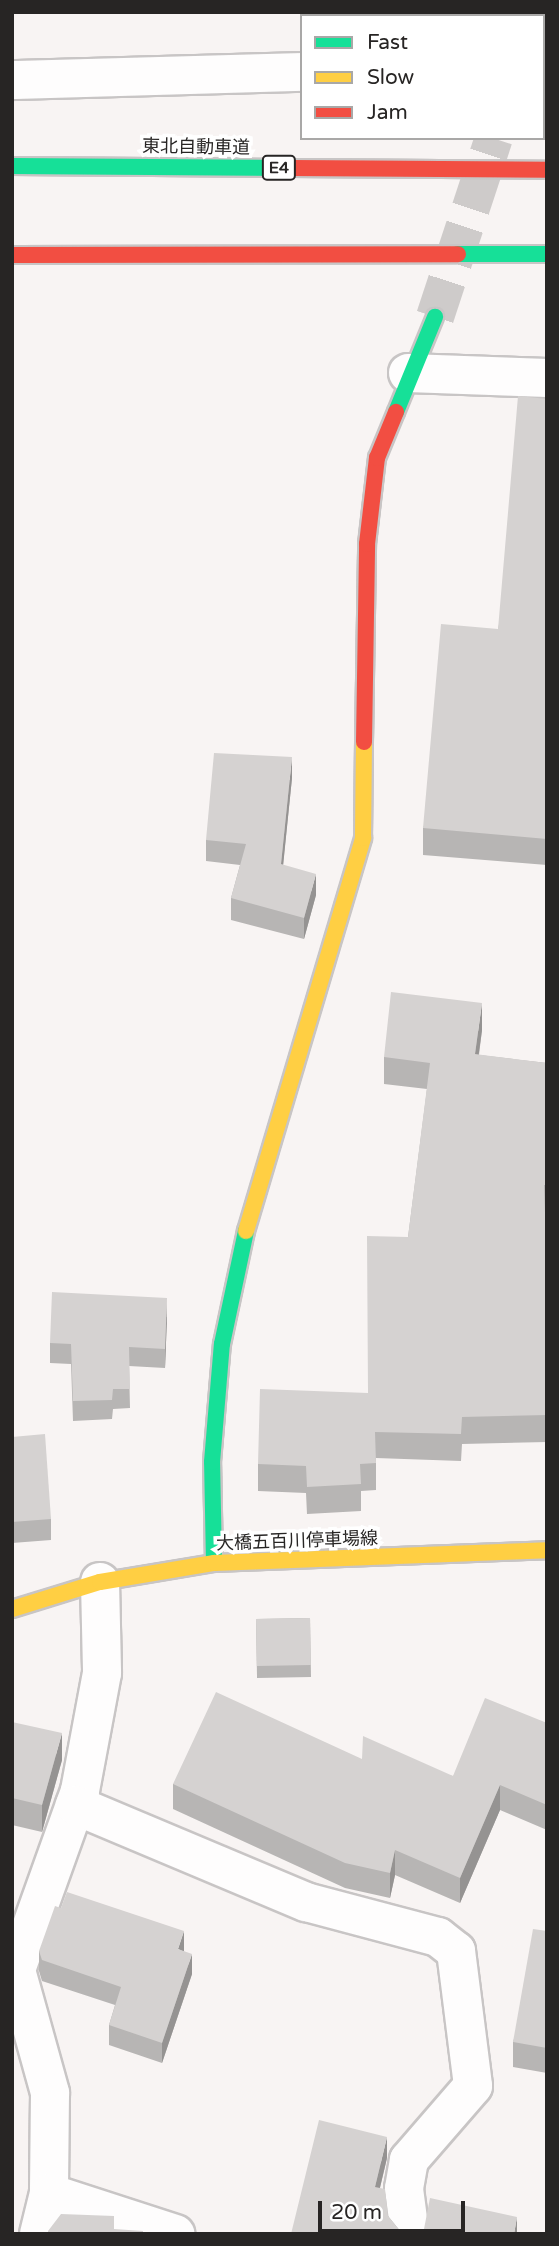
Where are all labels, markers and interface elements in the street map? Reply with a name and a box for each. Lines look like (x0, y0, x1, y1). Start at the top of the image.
legend (300, 14, 545, 140)
text: Fast (367, 30, 408, 55)
text: Slow (367, 65, 414, 90)
text: Jam (367, 100, 408, 125)
street label: 東北自動車道 (142, 135, 250, 159)
road number: E4 (262, 156, 296, 180)
street label: 大橋五百川停車場線 (216, 1527, 378, 1555)
scale bar (321, 2186, 468, 2230)
text: 20 m (331, 2200, 382, 2225)

